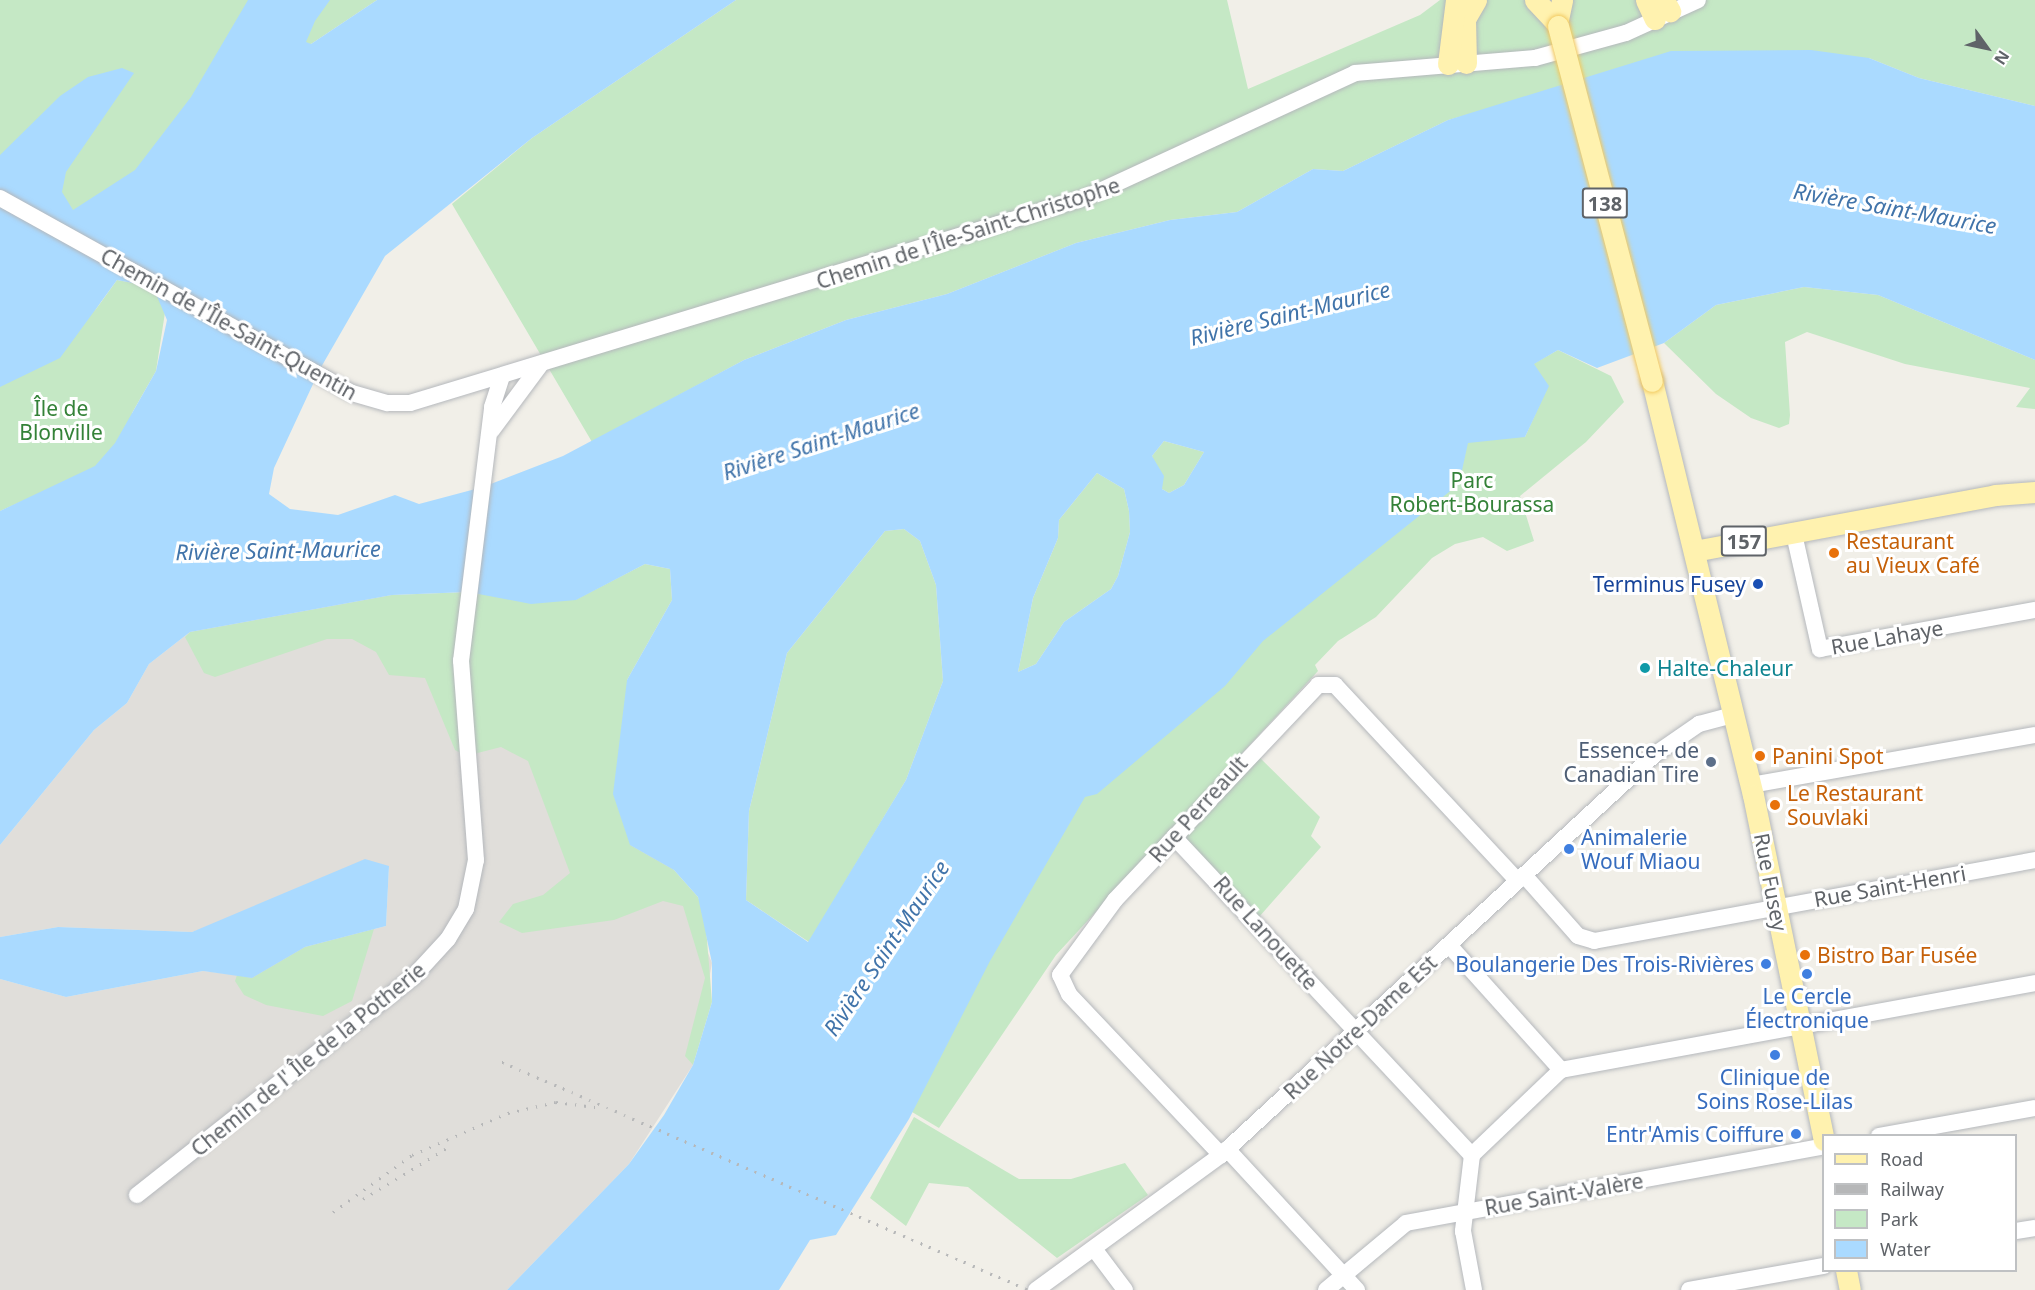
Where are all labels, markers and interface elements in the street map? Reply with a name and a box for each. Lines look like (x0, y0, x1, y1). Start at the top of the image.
north arrow (1957, 18, 2017, 78)
text: N (1989, 46, 2015, 69)
street label: Chemin de l'Île-Saint-Christophe (813, 172, 1123, 294)
water label: Rivière Saint-Maurice (1791, 177, 1999, 239)
road number: 138 (1581, 186, 1629, 220)
street label: Chemin de l'Île-Saint-Quentin (96, 243, 362, 405)
water label: Rivière Saint-Maurice (1187, 275, 1393, 351)
park label: Île de Blonville (19, 395, 103, 445)
water label: Rivière Saint-Maurice (719, 397, 923, 485)
park label: Parc Robert-Bourassa (1390, 467, 1554, 517)
road number: 157 (1720, 524, 1768, 558)
place label: Restaurant au Vieux Café (1846, 528, 1980, 578)
water label: Rivière Saint-Maurice (175, 535, 381, 565)
marker: Restaurant au Vieux Café (1827, 546, 1841, 560)
place label: Terminus Fusey (1593, 571, 1746, 597)
marker: Terminus Fusey (1751, 577, 1765, 591)
street label: Rue Lahaye (1829, 615, 1945, 659)
place label: Halte-Chaleur (1657, 655, 1793, 681)
marker: Halte-Chaleur (1638, 661, 1652, 675)
place label: Essence+ de Canadian Tire (1563, 737, 1699, 787)
place label: Panini Spot (1772, 743, 1883, 769)
marker: Panini Spot (1753, 749, 1767, 763)
street label: Rue Perreault (1144, 751, 1252, 867)
marker: Essence+ de Canadian Tire (1704, 755, 1718, 769)
place label: Le Restaurant Souvlaki (1787, 780, 1923, 830)
marker: Le Restaurant Souvlaki (1768, 798, 1782, 812)
place label: Animalerie Wouf Miaou (1581, 824, 1700, 874)
street label: Rue Fusey (1749, 831, 1793, 933)
marker: Animalerie Wouf Miaou (1562, 842, 1576, 856)
water label: Rivière Saint-Maurice (818, 855, 954, 1041)
street label: Rue Saint-Henri (1812, 860, 1968, 912)
street label: Rue Lanouette (1209, 871, 1323, 995)
place label: Bistro Bar Fusée (1817, 942, 1977, 968)
marker: Bistro Bar Fusée (1798, 948, 1812, 962)
street label: Rue Notre-Dame Est (1278, 950, 1442, 1104)
place label: Boulangerie Des Trois-Rivières (1455, 951, 1754, 977)
street label: Chemin de l' Île de la Potherie (186, 957, 430, 1161)
marker: Boulangerie Des Trois-Rivières (1759, 957, 1773, 971)
marker: Le Cercle Électronique (1800, 967, 1814, 981)
place label: Le Cercle Électronique (1745, 983, 1869, 1033)
marker: Clinique de Soins Rose-Lilas (1768, 1048, 1782, 1062)
place label: Clinique de Soins Rose-Lilas (1697, 1064, 1853, 1114)
place label: Entr'Amis Coiffure (1606, 1121, 1784, 1147)
marker: Entr'Amis Coiffure (1789, 1127, 1803, 1141)
legend (1822, 1134, 2017, 1272)
text: Road (1880, 1147, 1923, 1171)
street label: Rue Saint-Valère (1483, 1168, 1645, 1220)
text: Railway (1880, 1177, 1944, 1201)
text: Park (1880, 1207, 1918, 1231)
text: Water (1880, 1237, 1931, 1261)

